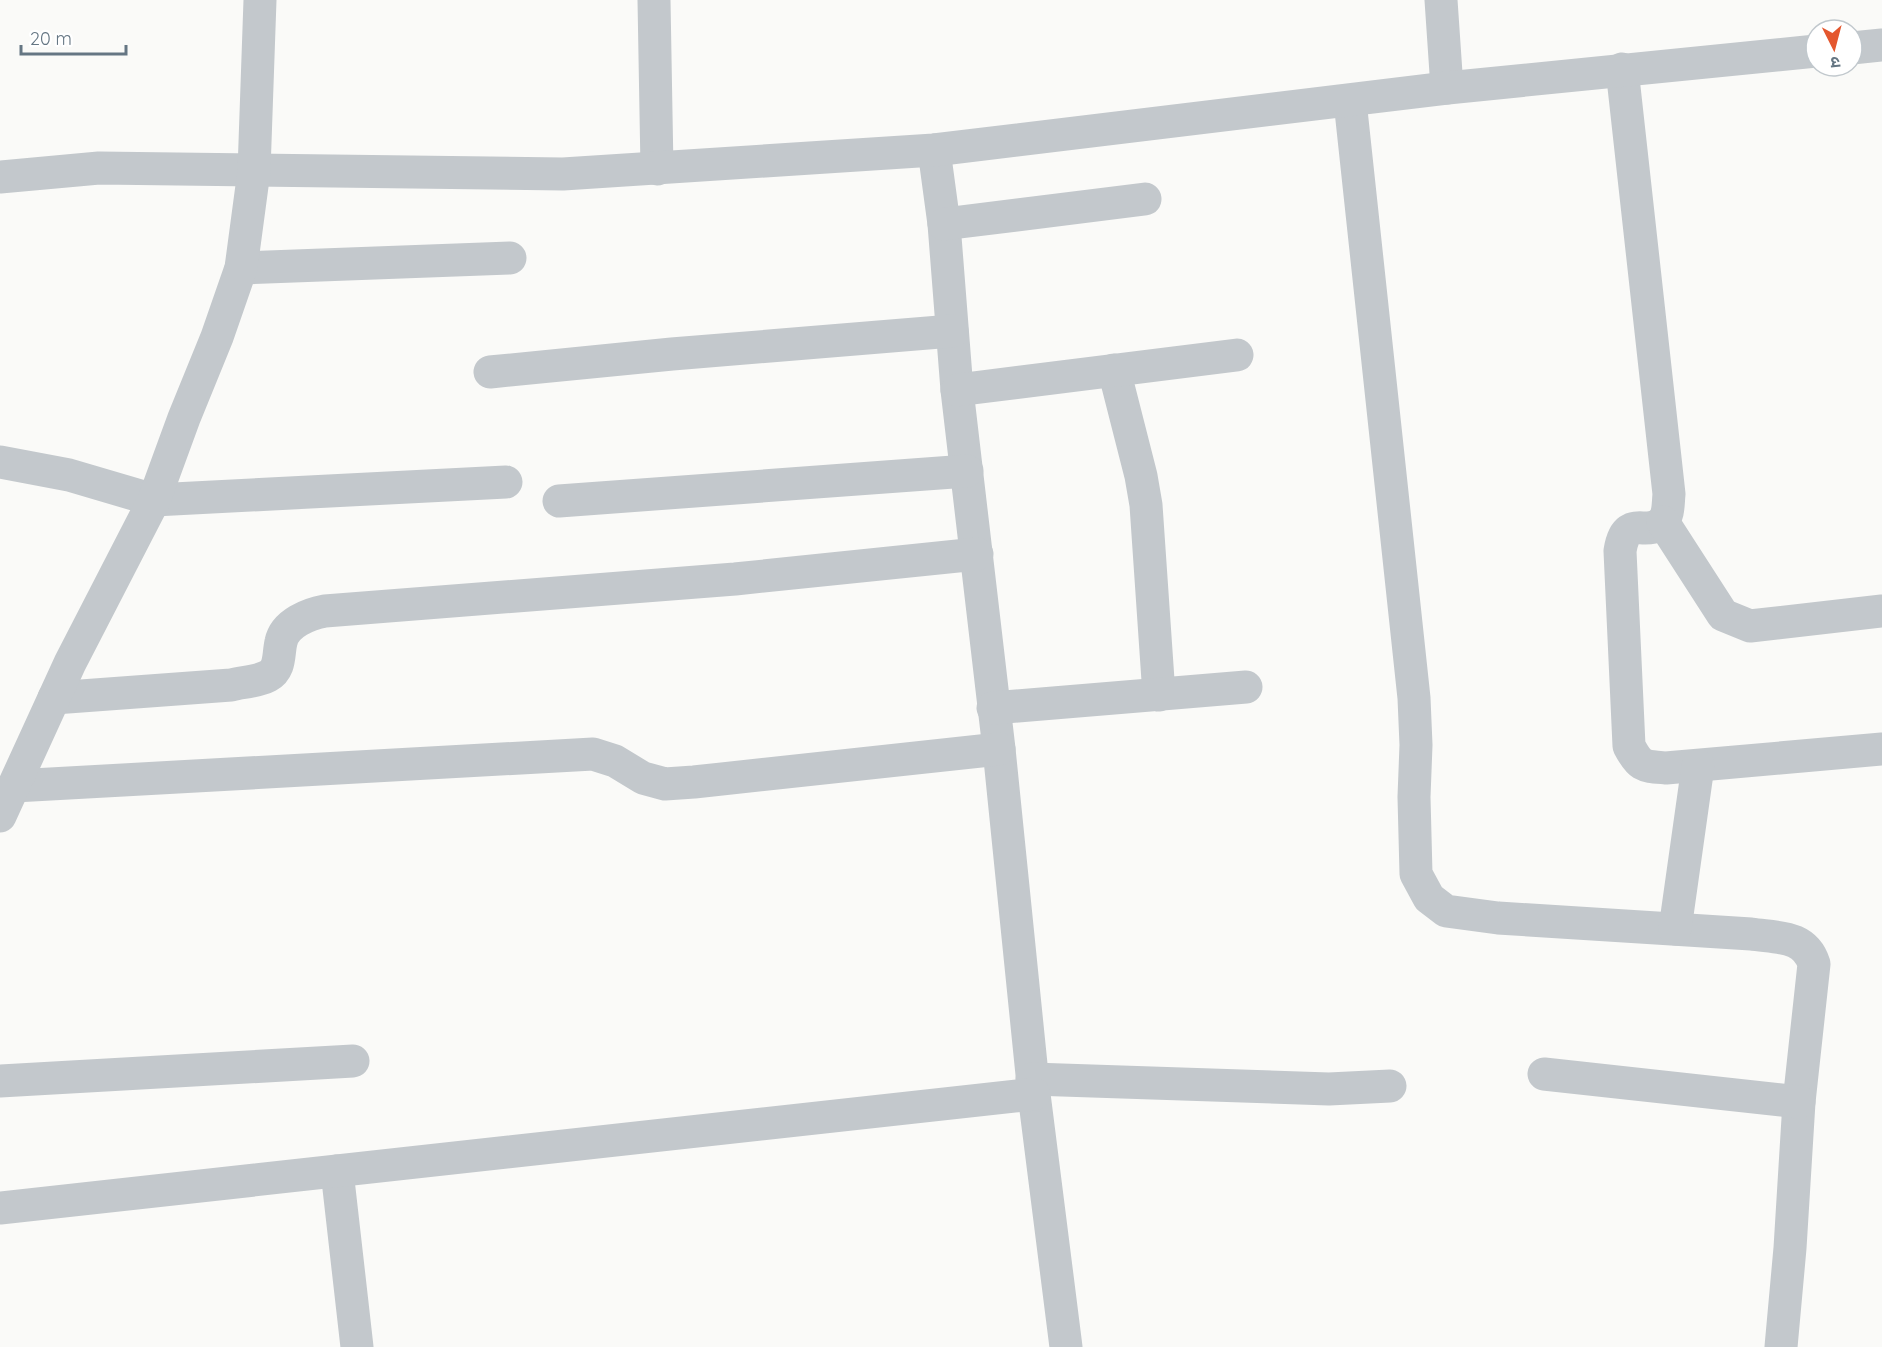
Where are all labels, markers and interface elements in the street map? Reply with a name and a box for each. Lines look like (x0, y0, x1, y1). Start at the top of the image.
scale bar (21, 18, 126, 56)
north arrow (1804, 18, 1864, 78)
text: 20 m (30, 27, 72, 50)
text: उ (1829, 52, 1841, 73)

